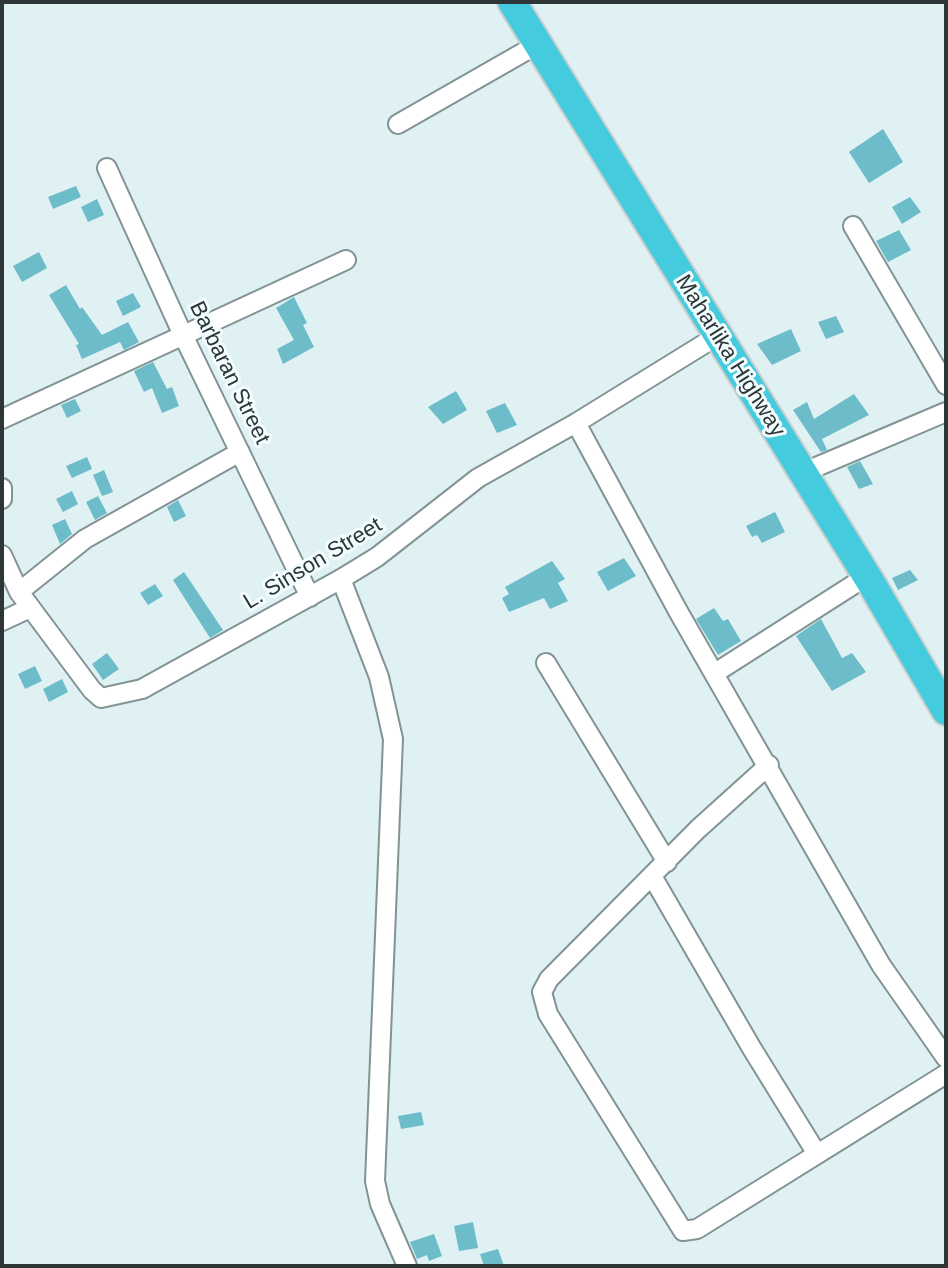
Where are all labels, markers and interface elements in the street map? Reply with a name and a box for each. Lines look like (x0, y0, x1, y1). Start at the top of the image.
street label: Maharlika Highway (670, 270, 790, 442)
street label: Barbaran Street (183, 297, 275, 449)
street label: L. Sinson Street (239, 512, 387, 616)

